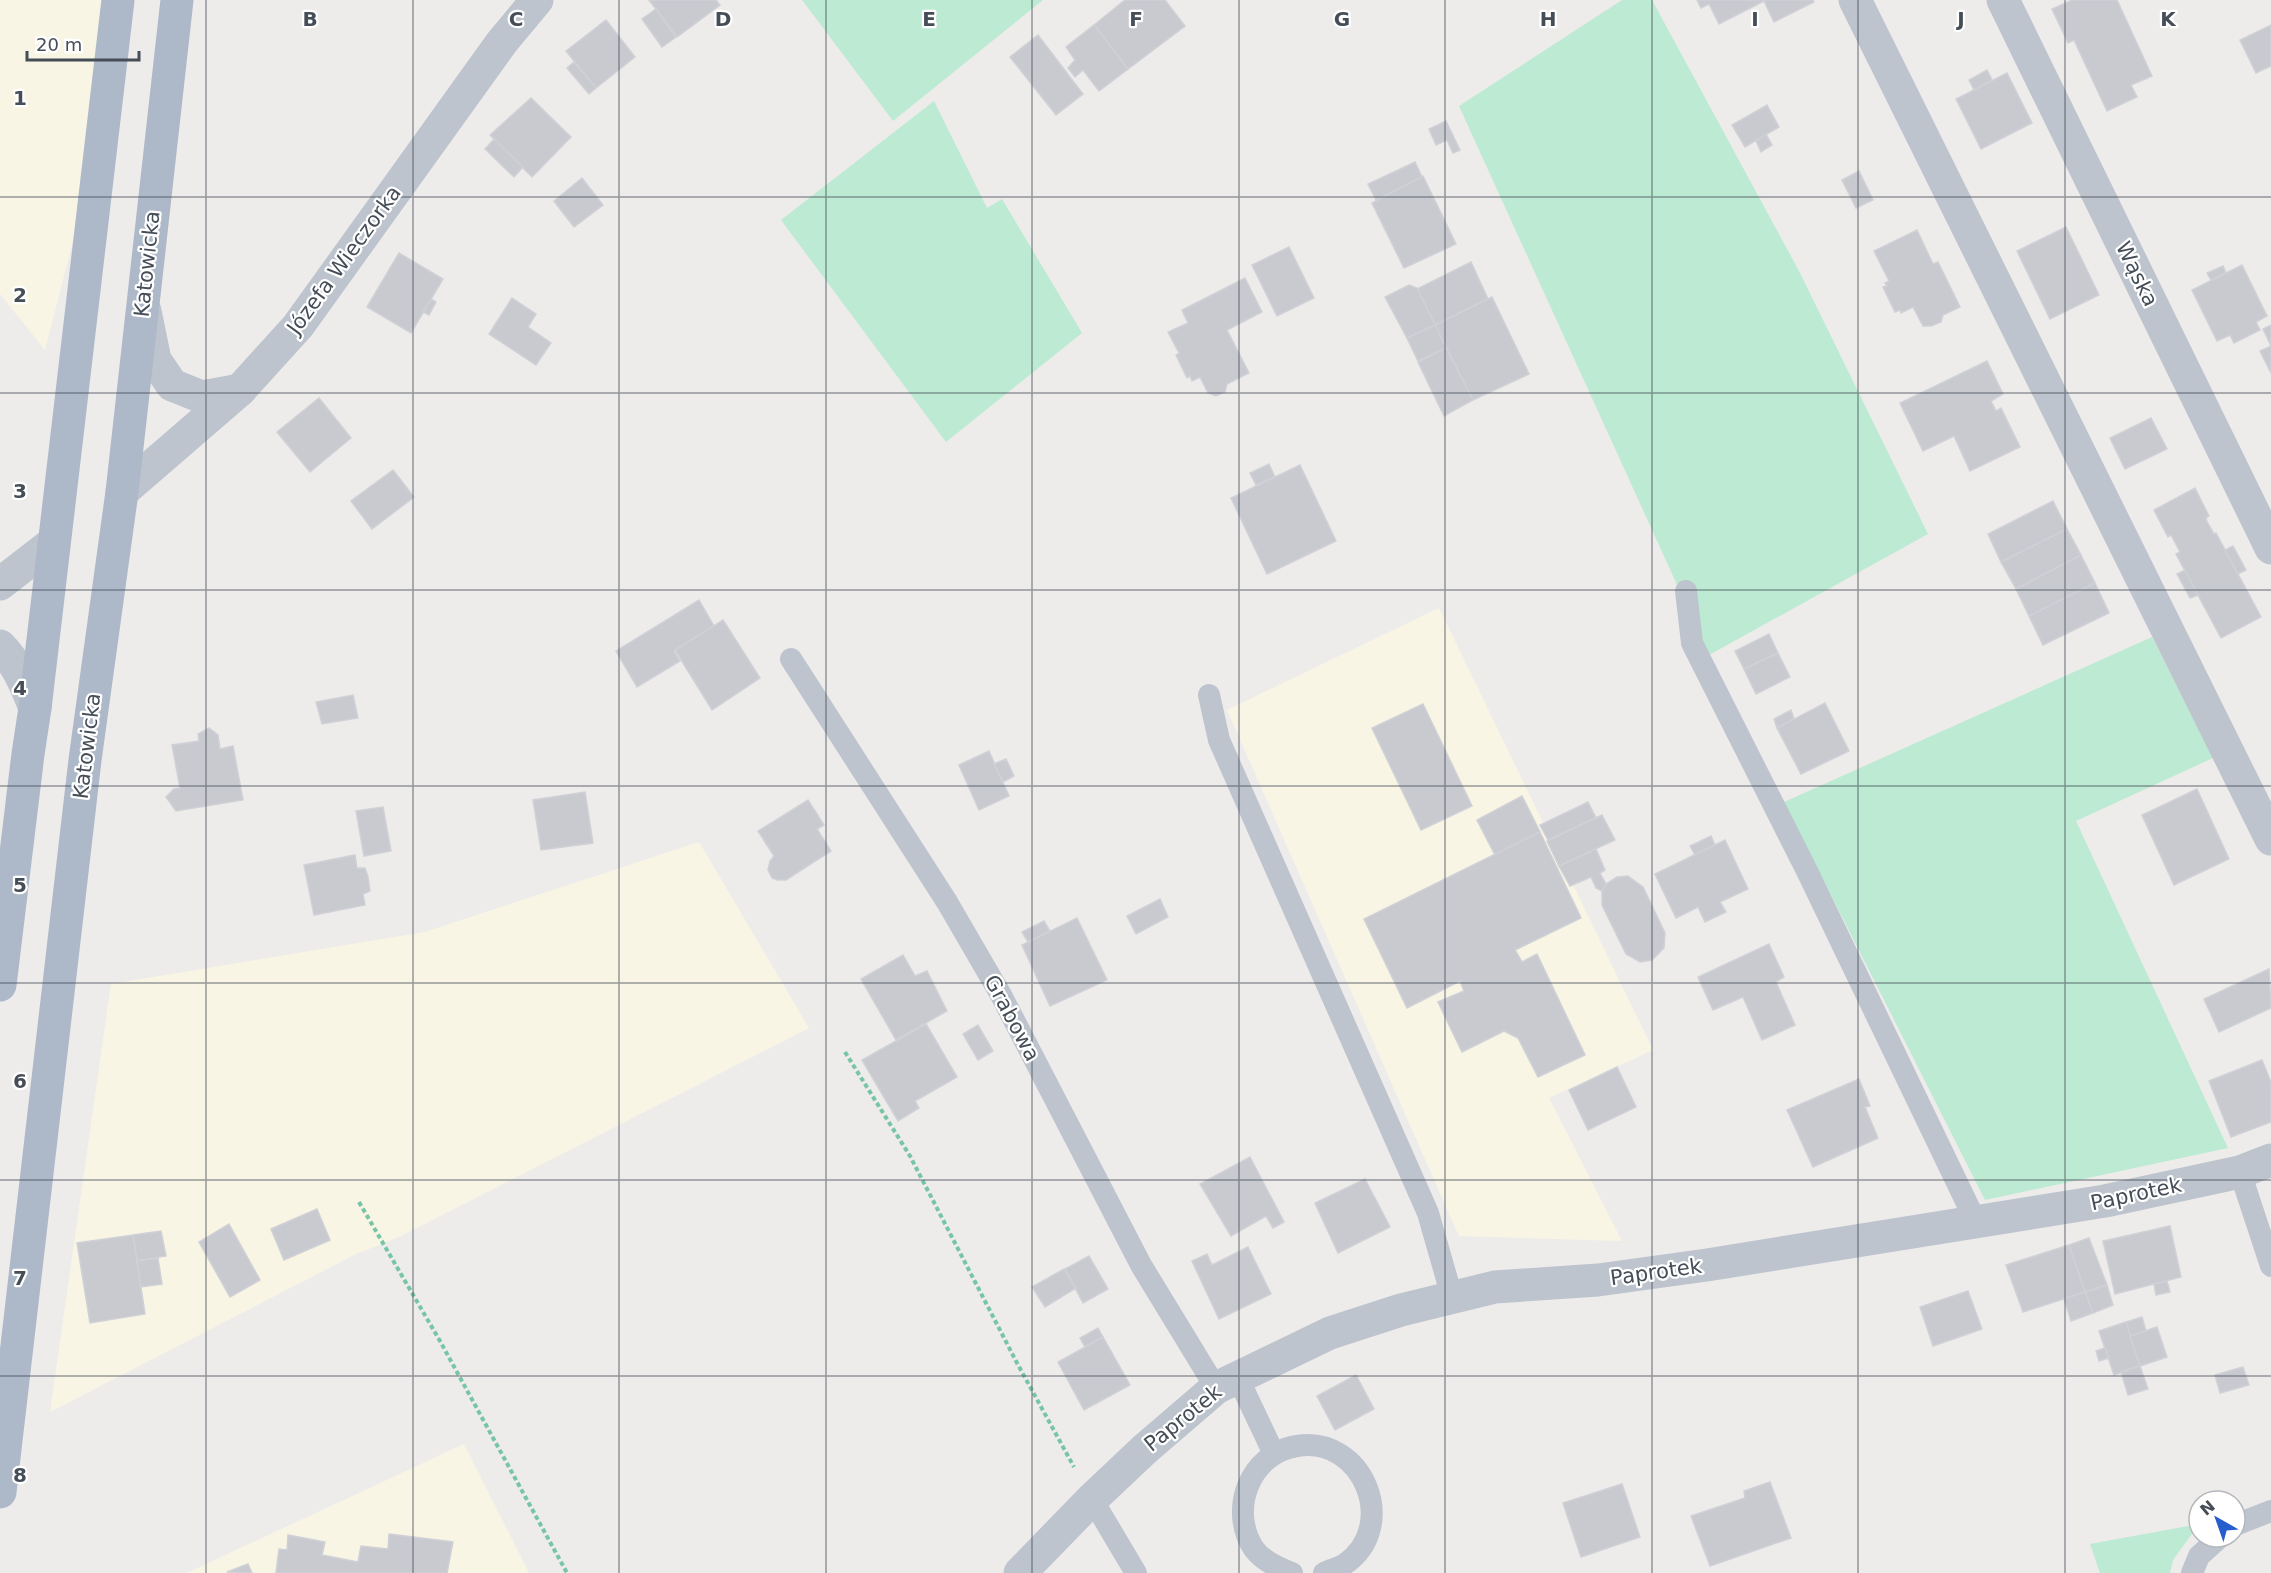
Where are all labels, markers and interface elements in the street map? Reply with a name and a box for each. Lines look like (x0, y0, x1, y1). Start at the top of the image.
text: B (302, 7, 318, 31)
text: C (509, 7, 523, 31)
text: D (715, 7, 731, 31)
text: E (922, 7, 936, 31)
text: F (1129, 7, 1143, 31)
text: G (1334, 7, 1350, 31)
text: H (1540, 7, 1556, 31)
text: I (1751, 7, 1759, 31)
text: J (1955, 7, 1965, 31)
text: K (2160, 7, 2177, 31)
scale bar (27, 24, 140, 62)
text: 20 m (36, 34, 82, 55)
text: 1 (13, 86, 27, 110)
street label: Józefa Wieczorka (281, 181, 406, 341)
street label: Katowicka (129, 210, 165, 318)
street label: Wąska (2111, 238, 2163, 310)
text: 2 (13, 283, 27, 307)
text: 3 (13, 479, 27, 503)
text: 4 (13, 676, 27, 700)
street label: Katowicka (69, 692, 105, 800)
text: 5 (13, 873, 27, 897)
street label: Grabowa (979, 971, 1045, 1065)
text: 6 (13, 1069, 27, 1093)
street label: Paprotek (2088, 1172, 2184, 1215)
street label: Paprotek (1609, 1254, 1704, 1290)
text: 7 (13, 1266, 27, 1290)
street label: Paprotek (1140, 1379, 1227, 1456)
text: 8 (13, 1463, 27, 1487)
north arrow (2187, 1489, 2247, 1549)
text: N (2196, 1496, 2219, 1519)

